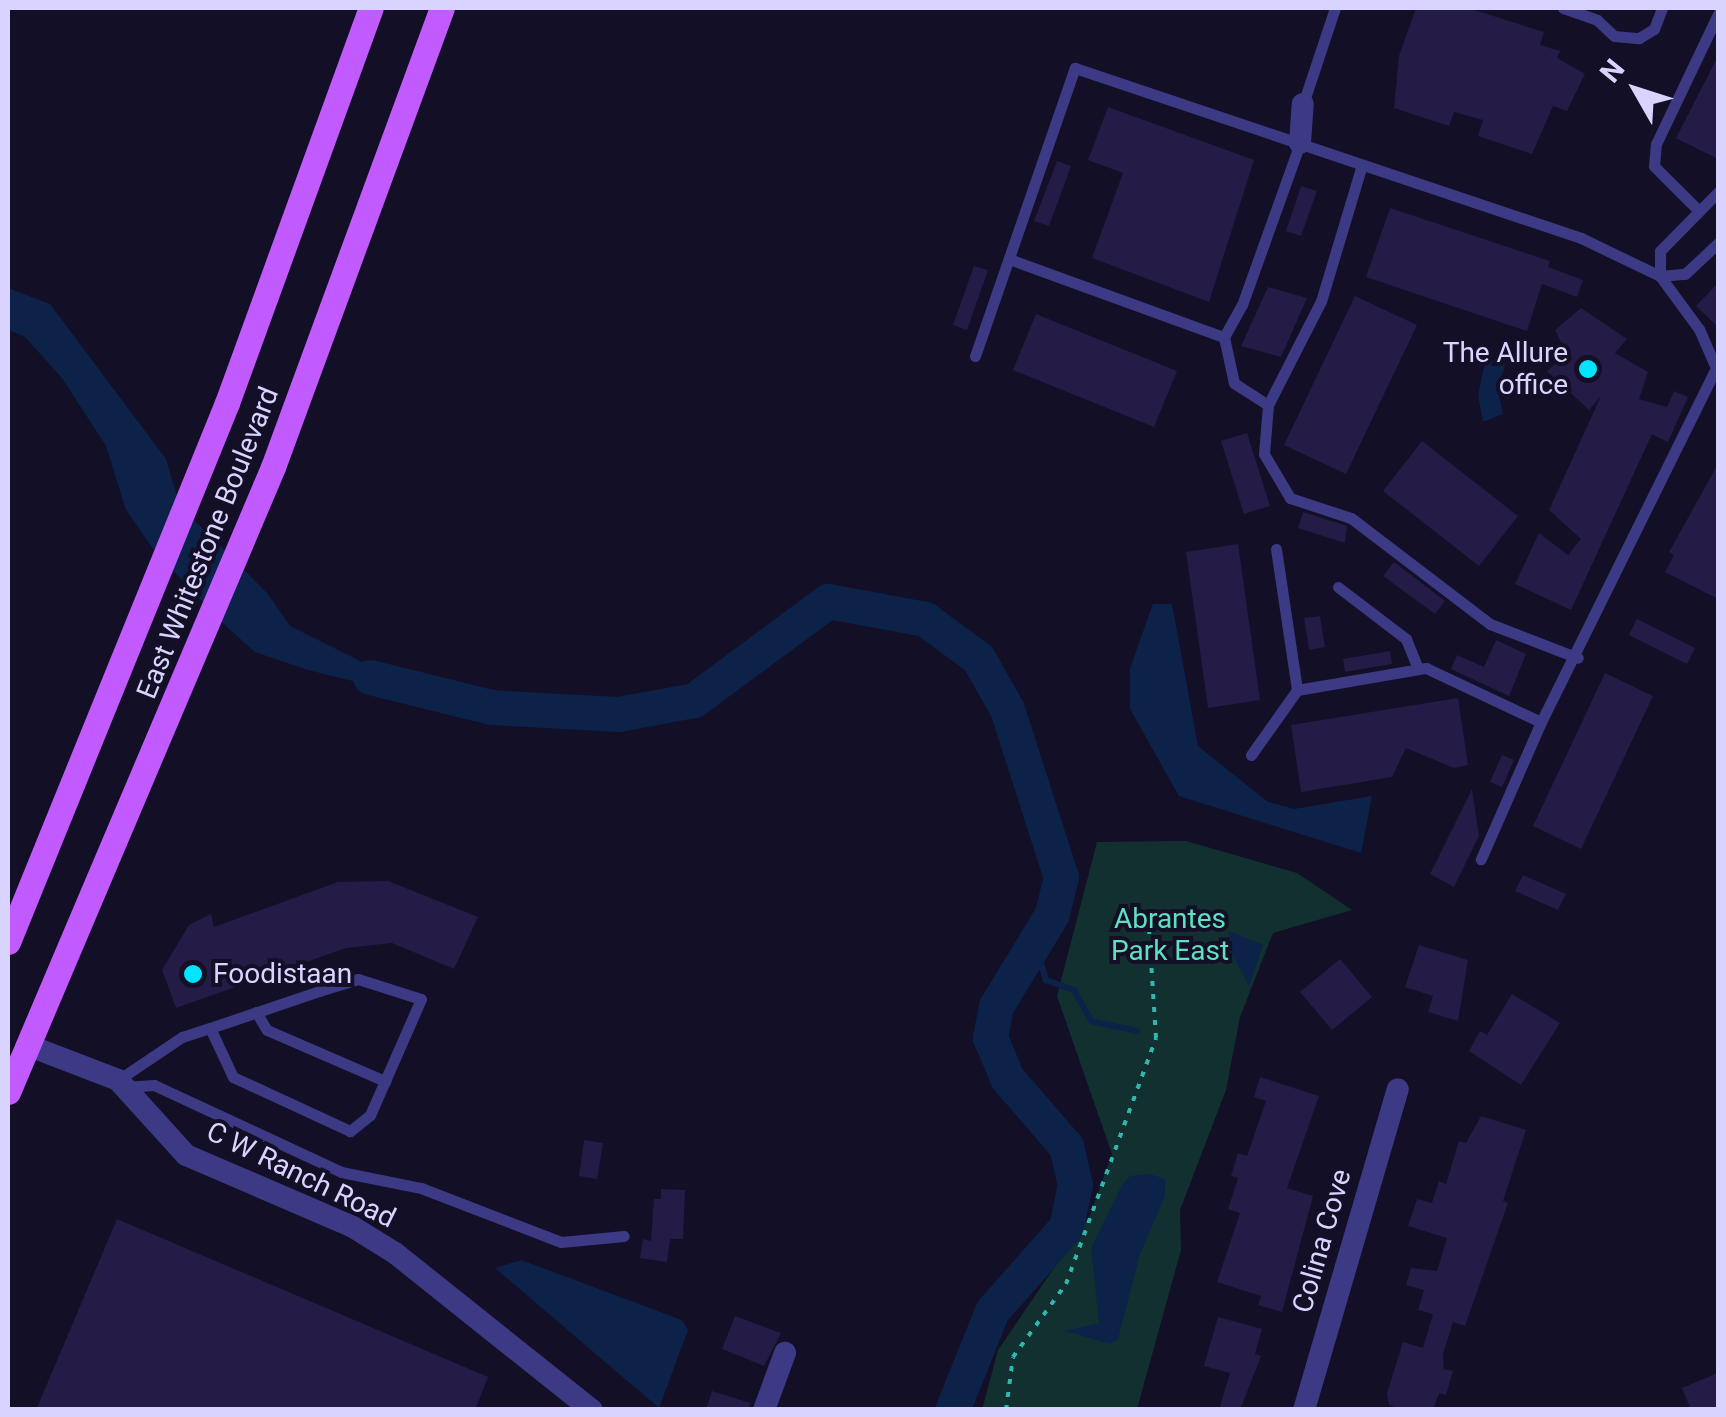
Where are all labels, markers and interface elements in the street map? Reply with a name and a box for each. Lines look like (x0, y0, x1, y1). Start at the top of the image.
north arrow (1586, 40, 1686, 140)
text: N (1593, 53, 1631, 89)
place label: The Allure office (1443, 336, 1568, 402)
marker: The Allure office (1577, 358, 1599, 380)
street label: East Whitestone Boulevard (130, 382, 286, 704)
park label: Abrantes Park East (1111, 902, 1229, 968)
place label: Foodistaan (213, 957, 352, 991)
marker: Foodistaan (182, 963, 204, 985)
street label: C W Ranch Road (201, 1115, 401, 1235)
street label: Colina Cove (1285, 1165, 1359, 1317)

